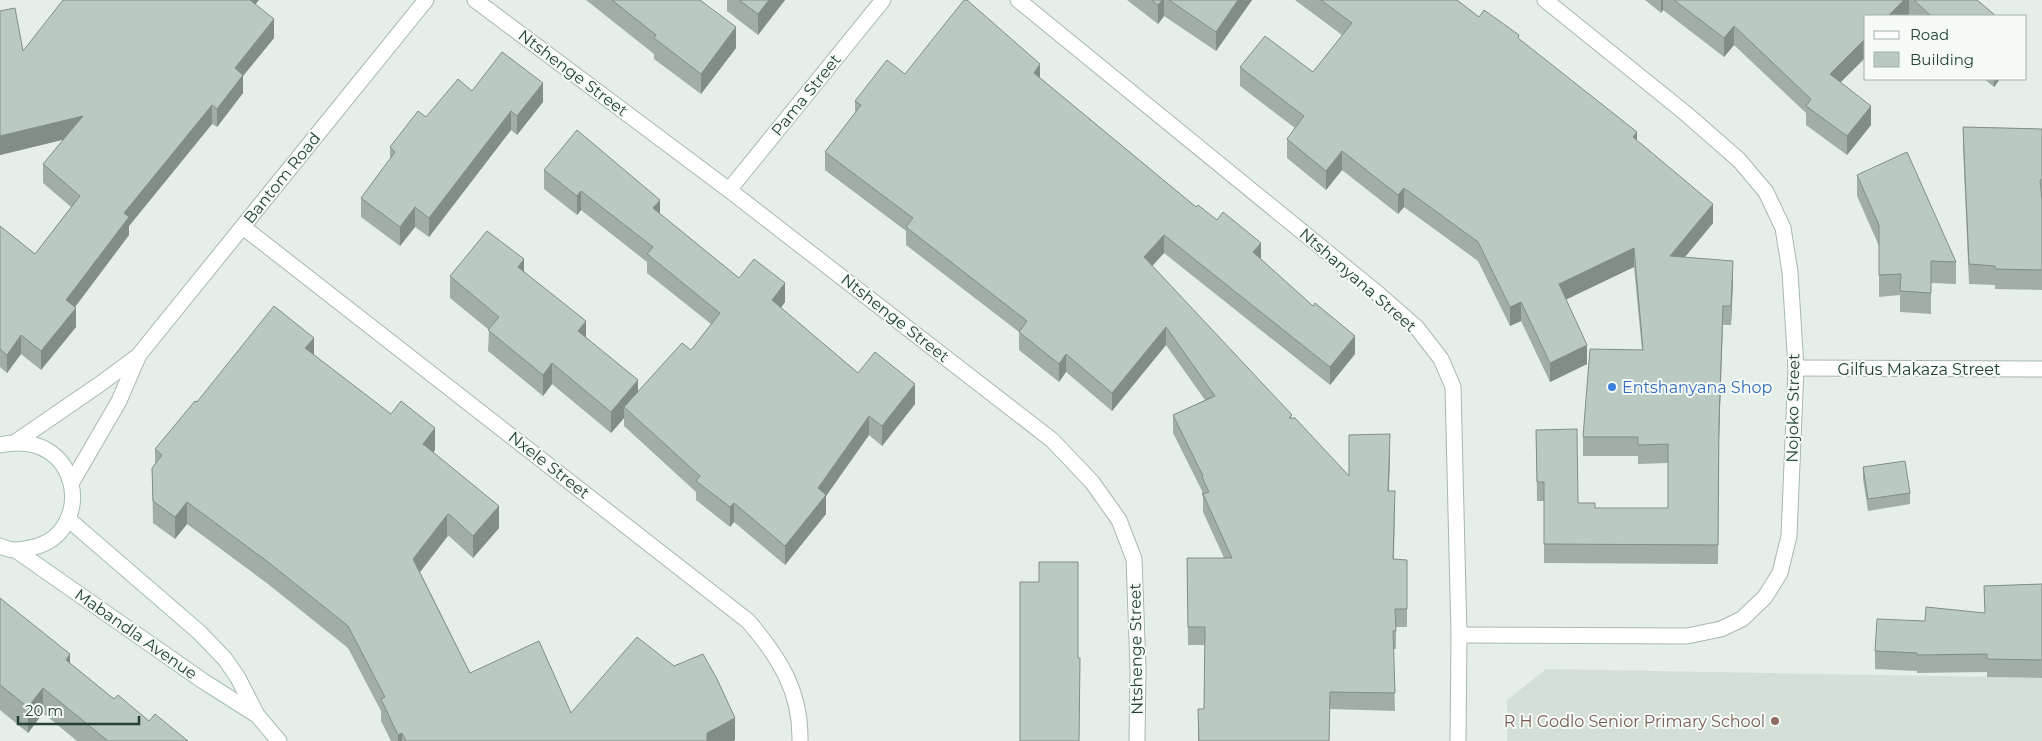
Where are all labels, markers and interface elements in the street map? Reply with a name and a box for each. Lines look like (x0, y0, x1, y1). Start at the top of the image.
legend (1864, 15, 2027, 80)
text: Road (1910, 25, 1949, 44)
street label: Ntshenge Street (515, 26, 632, 121)
street label: Pama Street (767, 50, 845, 140)
text: Building (1910, 50, 1974, 69)
street label: Bantom Road (240, 129, 324, 227)
street label: Ntshanyana Street (1296, 224, 1421, 336)
street label: Ntshenge Street (837, 270, 953, 366)
street label: Nojoko Street (1783, 353, 1803, 463)
street label: Gilfus Makaza Street (1838, 360, 2001, 379)
place label: Entshanyana Shop (1622, 378, 1773, 397)
marker: Entshanyana Shop (1606, 381, 1618, 393)
street label: Nxele Street (505, 428, 594, 503)
street label: Ntshenge Street (1125, 582, 1147, 715)
street label: Mabandla Avenue (71, 585, 201, 683)
scale bar (18, 694, 139, 726)
text: 20 m (25, 701, 63, 720)
place label: R H Godlo Senior Primary School (1504, 712, 1765, 731)
marker: R H Godlo Senior Primary School (1769, 715, 1781, 727)

